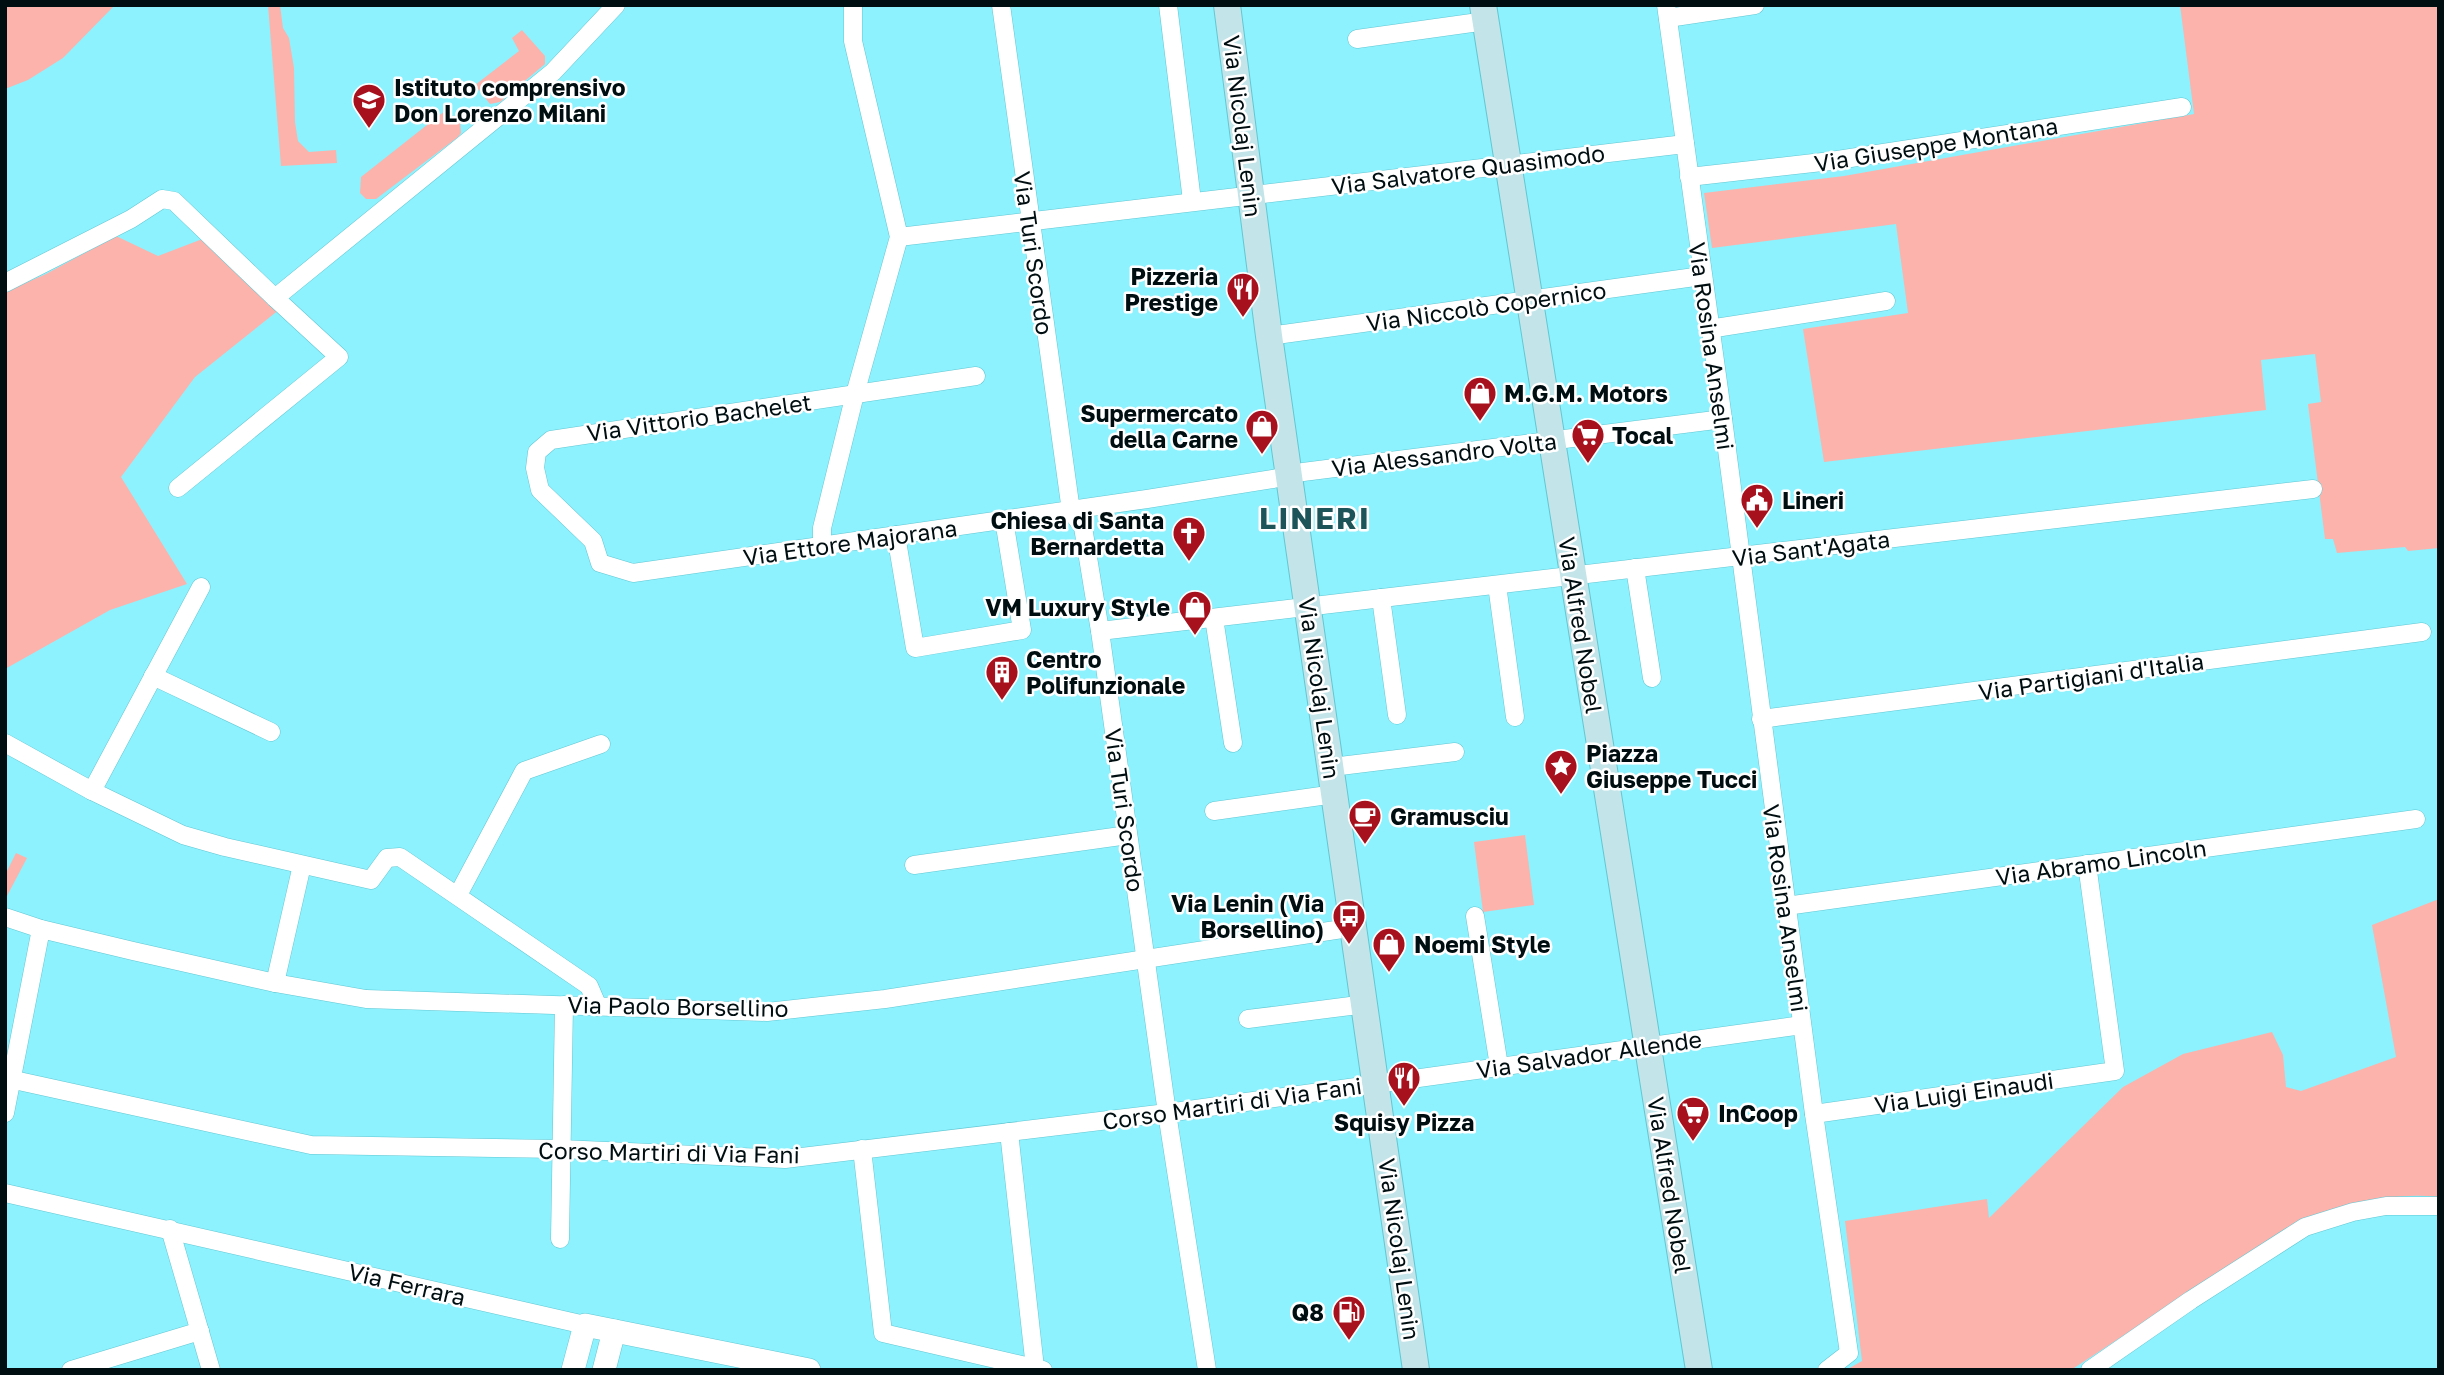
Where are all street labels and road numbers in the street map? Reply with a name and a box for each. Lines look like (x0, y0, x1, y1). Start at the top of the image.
street label: Via Nicolaj Lenin (1218, 33, 1268, 219)
street label: Via Giuseppe Montana (1812, 111, 2060, 177)
street label: Via Salvatore Quasimodo (1330, 138, 1606, 200)
street label: Via Turi Scordo (1009, 169, 1059, 337)
street label: Via Rosina Anselmi (1684, 240, 1740, 452)
street label: Via Niccolò Copernico (1364, 275, 1608, 337)
street label: Via Vittorio Bachelet (585, 387, 813, 447)
street label: Via Alessandro Volta (1330, 426, 1558, 482)
street label: Via Ettore Majorana (741, 513, 959, 571)
street label: Via Sant'Agata (1730, 524, 1892, 572)
street label: Via Alfred Nobel (1553, 535, 1609, 715)
street label: Via Nicolaj Lenin (1293, 595, 1347, 781)
street label: Via Partigiani d'Italia (1976, 646, 2206, 706)
street label: Via Turi Scordo (1100, 726, 1150, 894)
street label: Via Rosina Anselmi (1758, 802, 1814, 1014)
street label: Via Abramo Lincoln (1994, 833, 2208, 891)
street label: Via Paolo Borsellino (567, 990, 789, 1022)
street label: Via Salvador Allende (1475, 1024, 1703, 1084)
street label: Via Luigi Einaudi (1873, 1066, 2055, 1118)
street label: Corso Martiri di Via Fani (1101, 1071, 1363, 1135)
street label: Via Alfred Nobel (1642, 1095, 1698, 1275)
street label: Corso Martiri di Via Fani (538, 1136, 800, 1168)
street label: Via Nicolaj Lenin (1373, 1156, 1427, 1342)
street label: Via Ferrara (346, 1257, 468, 1311)

